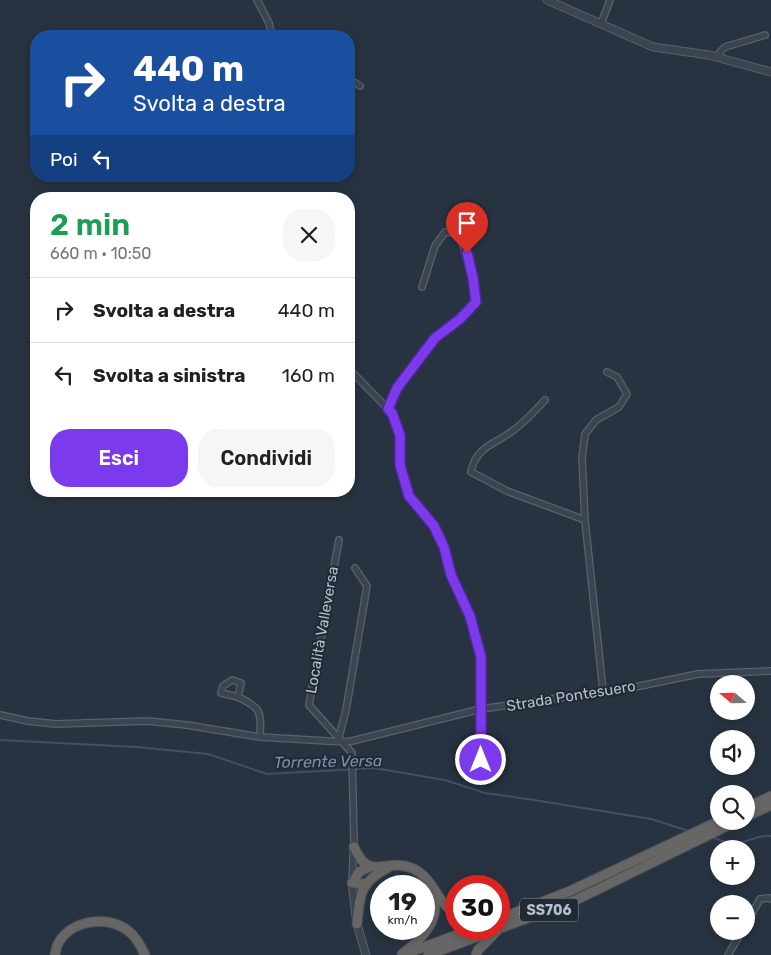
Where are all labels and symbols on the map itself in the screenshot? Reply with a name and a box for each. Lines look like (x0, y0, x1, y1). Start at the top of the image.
pin (446, 202, 488, 253)
street label: Località Valleversa (302, 565, 342, 695)
north arrow (710, 675, 755, 720)
street label: Strada Pontesuero (505, 677, 637, 715)
position arrow (454, 733, 506, 785)
water label: Torrente Versa (274, 751, 382, 772)
speed limit sign: 30 (445, 875, 510, 940)
road number: SS706 (520, 898, 578, 922)

